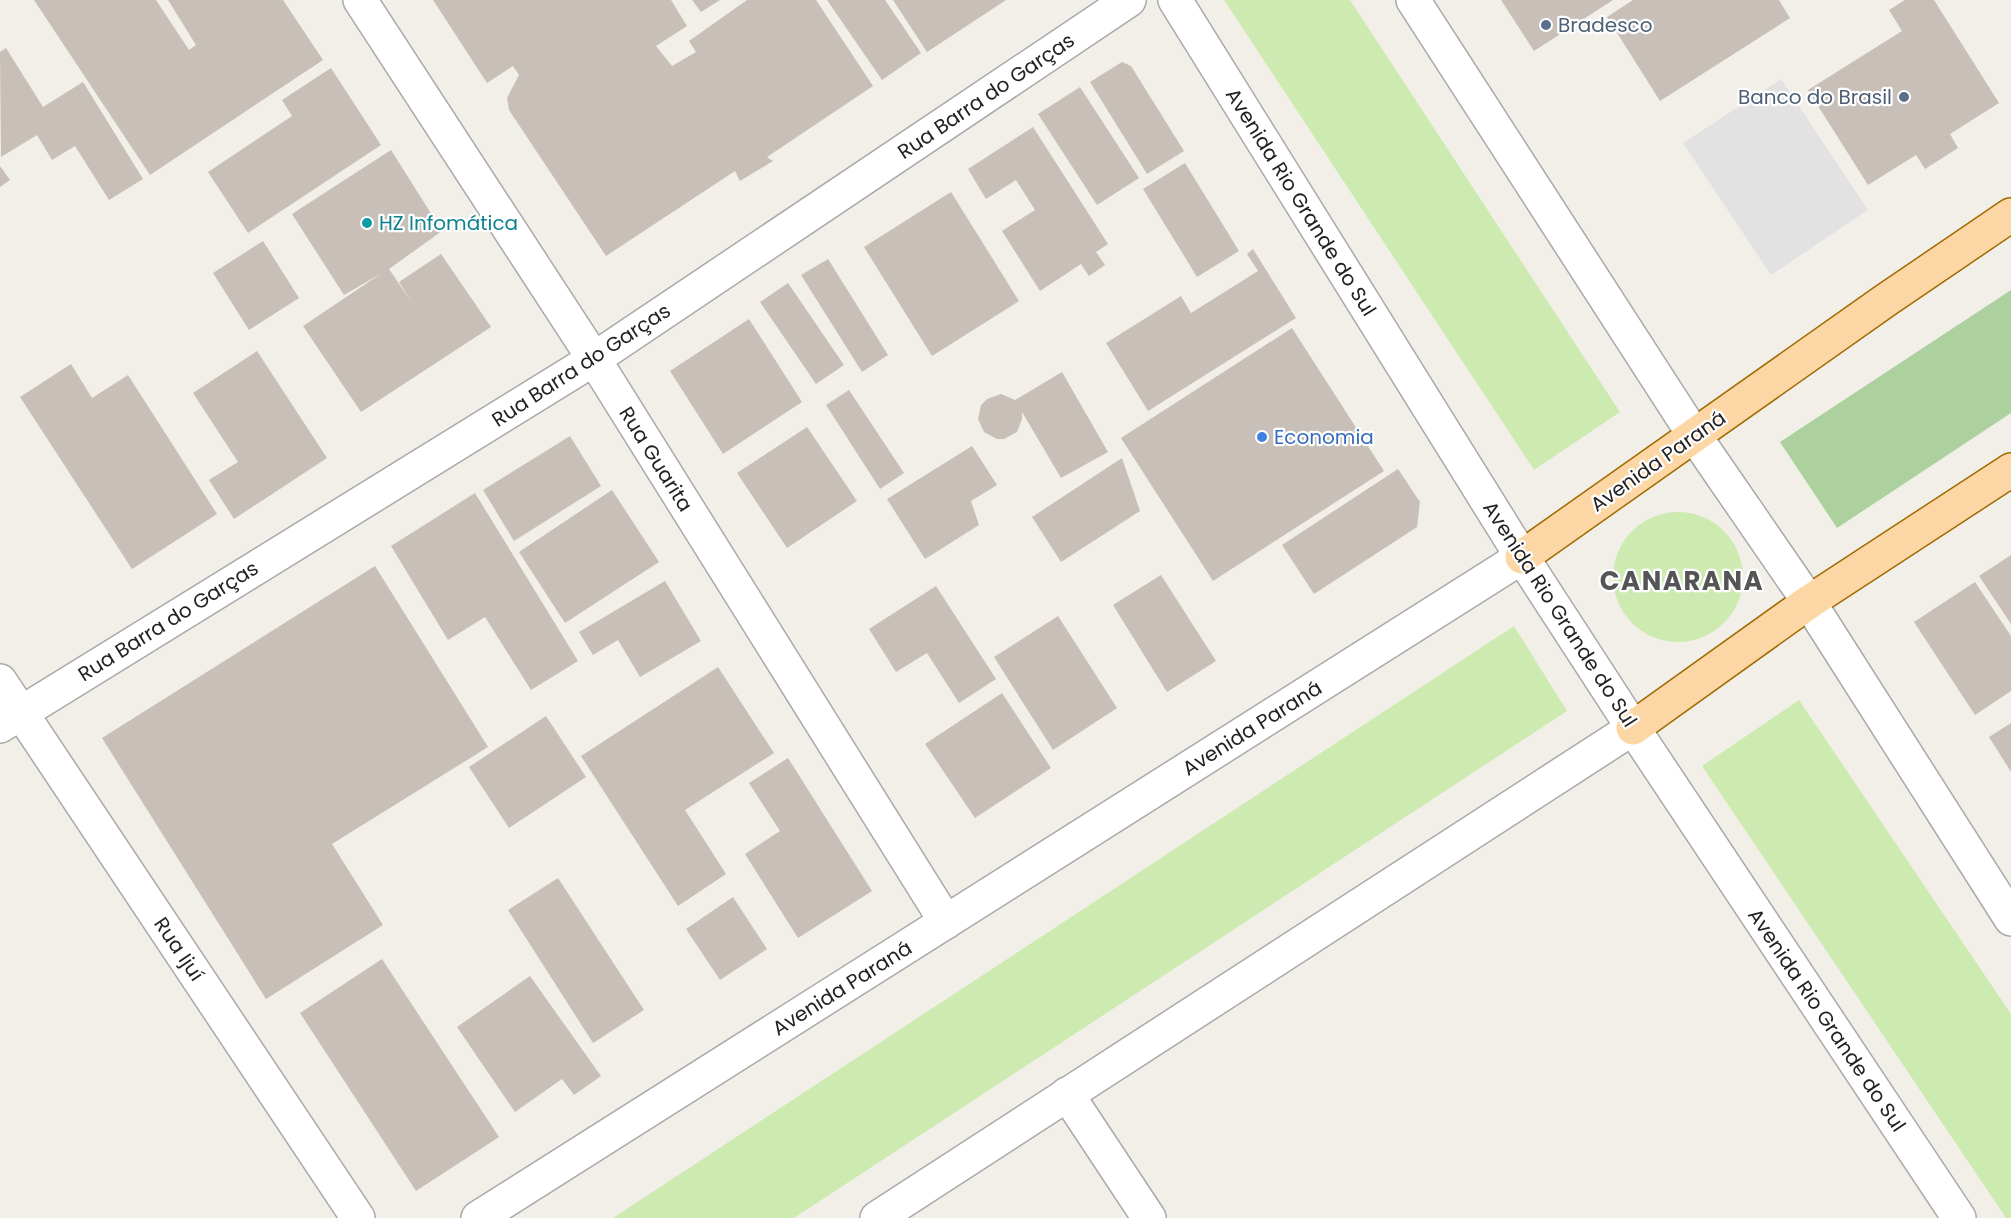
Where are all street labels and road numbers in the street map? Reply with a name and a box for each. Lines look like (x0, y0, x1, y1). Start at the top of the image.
street label: Rua Barra do Garças (892, 26, 1080, 166)
street label: Avenida Rio Grande do Sul (1219, 83, 1383, 321)
street label: Rua Barra do Garças (486, 297, 676, 433)
street label: Rua Guarita (613, 401, 699, 517)
street label: Avenida Paraná (1585, 404, 1731, 518)
street label: Avenida Rio Grande do Sul (1476, 496, 1644, 732)
street label: Rua Barra do Garças (73, 554, 263, 688)
street label: Avenida Paraná (1177, 674, 1327, 782)
street label: Avenida Rio Grande do Sul (1742, 903, 1912, 1137)
street label: Rua Ijuí (147, 912, 211, 986)
street label: Avenida Paraná (767, 934, 917, 1042)

